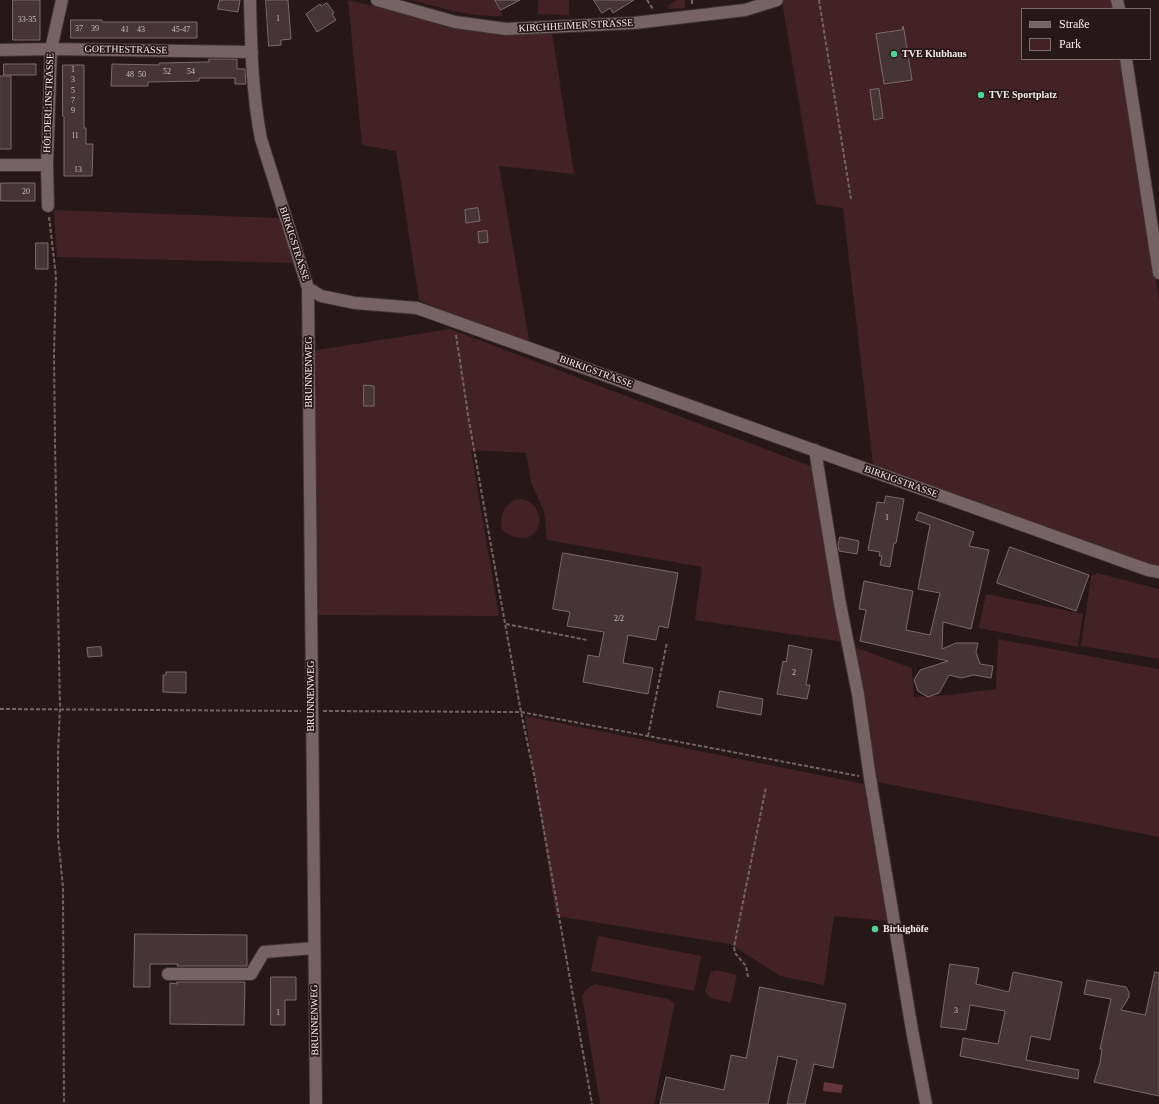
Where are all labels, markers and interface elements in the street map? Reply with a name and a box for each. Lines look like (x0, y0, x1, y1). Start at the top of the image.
legend (1021, 8, 1151, 60)
house number: 1 (276, 14, 280, 24)
house number: 33-35 (18, 15, 36, 25)
street label: KIRCHHEIMER STRASSE (518, 17, 634, 35)
text: Straße (1059, 17, 1090, 31)
house number: 37 (75, 24, 83, 34)
house number: 39 (91, 24, 99, 34)
house number: 41 (121, 25, 129, 35)
house number: 43 (137, 25, 145, 35)
house number: 45-47 (172, 25, 190, 35)
text: Park (1059, 37, 1081, 51)
street label: GOETHESTRASSE (85, 43, 167, 57)
place label: TVE Klubhaus (902, 48, 967, 60)
marker: TVE Klubhaus (889, 49, 899, 59)
street label: HÖLDERLINSTRASSE (41, 53, 57, 153)
house number: 1 (71, 65, 75, 75)
house number: 52 (163, 67, 171, 77)
house number: 54 (187, 67, 195, 77)
house number: 48 (126, 70, 134, 80)
house number: 50 (138, 70, 146, 80)
house number: 3 (71, 75, 75, 85)
house number: 5 (71, 86, 75, 96)
place label: TVE Sportplatz (989, 89, 1057, 101)
marker: TVE Sportplatz (976, 90, 986, 100)
house number: 7 (71, 96, 75, 106)
house number: 9 (71, 106, 75, 116)
house number: 11 (71, 131, 79, 141)
house number: 13 (74, 165, 82, 175)
house number: 20 (22, 187, 30, 197)
street label: BIRKIGSTRASSE (276, 205, 312, 283)
street label: BRUNNENWEG (303, 336, 315, 408)
street label: BIRKIGSTRASSE (558, 353, 634, 391)
street label: BIRKIGSTRASSE (863, 463, 939, 501)
house number: 1 (885, 513, 889, 523)
house number: 2/2 (614, 614, 624, 624)
street label: BRUNNENWEG (305, 660, 317, 732)
house number: 2 (792, 668, 796, 678)
place label: Birkighöfe (883, 923, 929, 935)
marker: Birkighöfe (870, 924, 880, 934)
street label: BRUNNENWEG (308, 984, 322, 1056)
house number: 3 (954, 1006, 958, 1016)
house number: 1 (276, 1008, 280, 1018)

